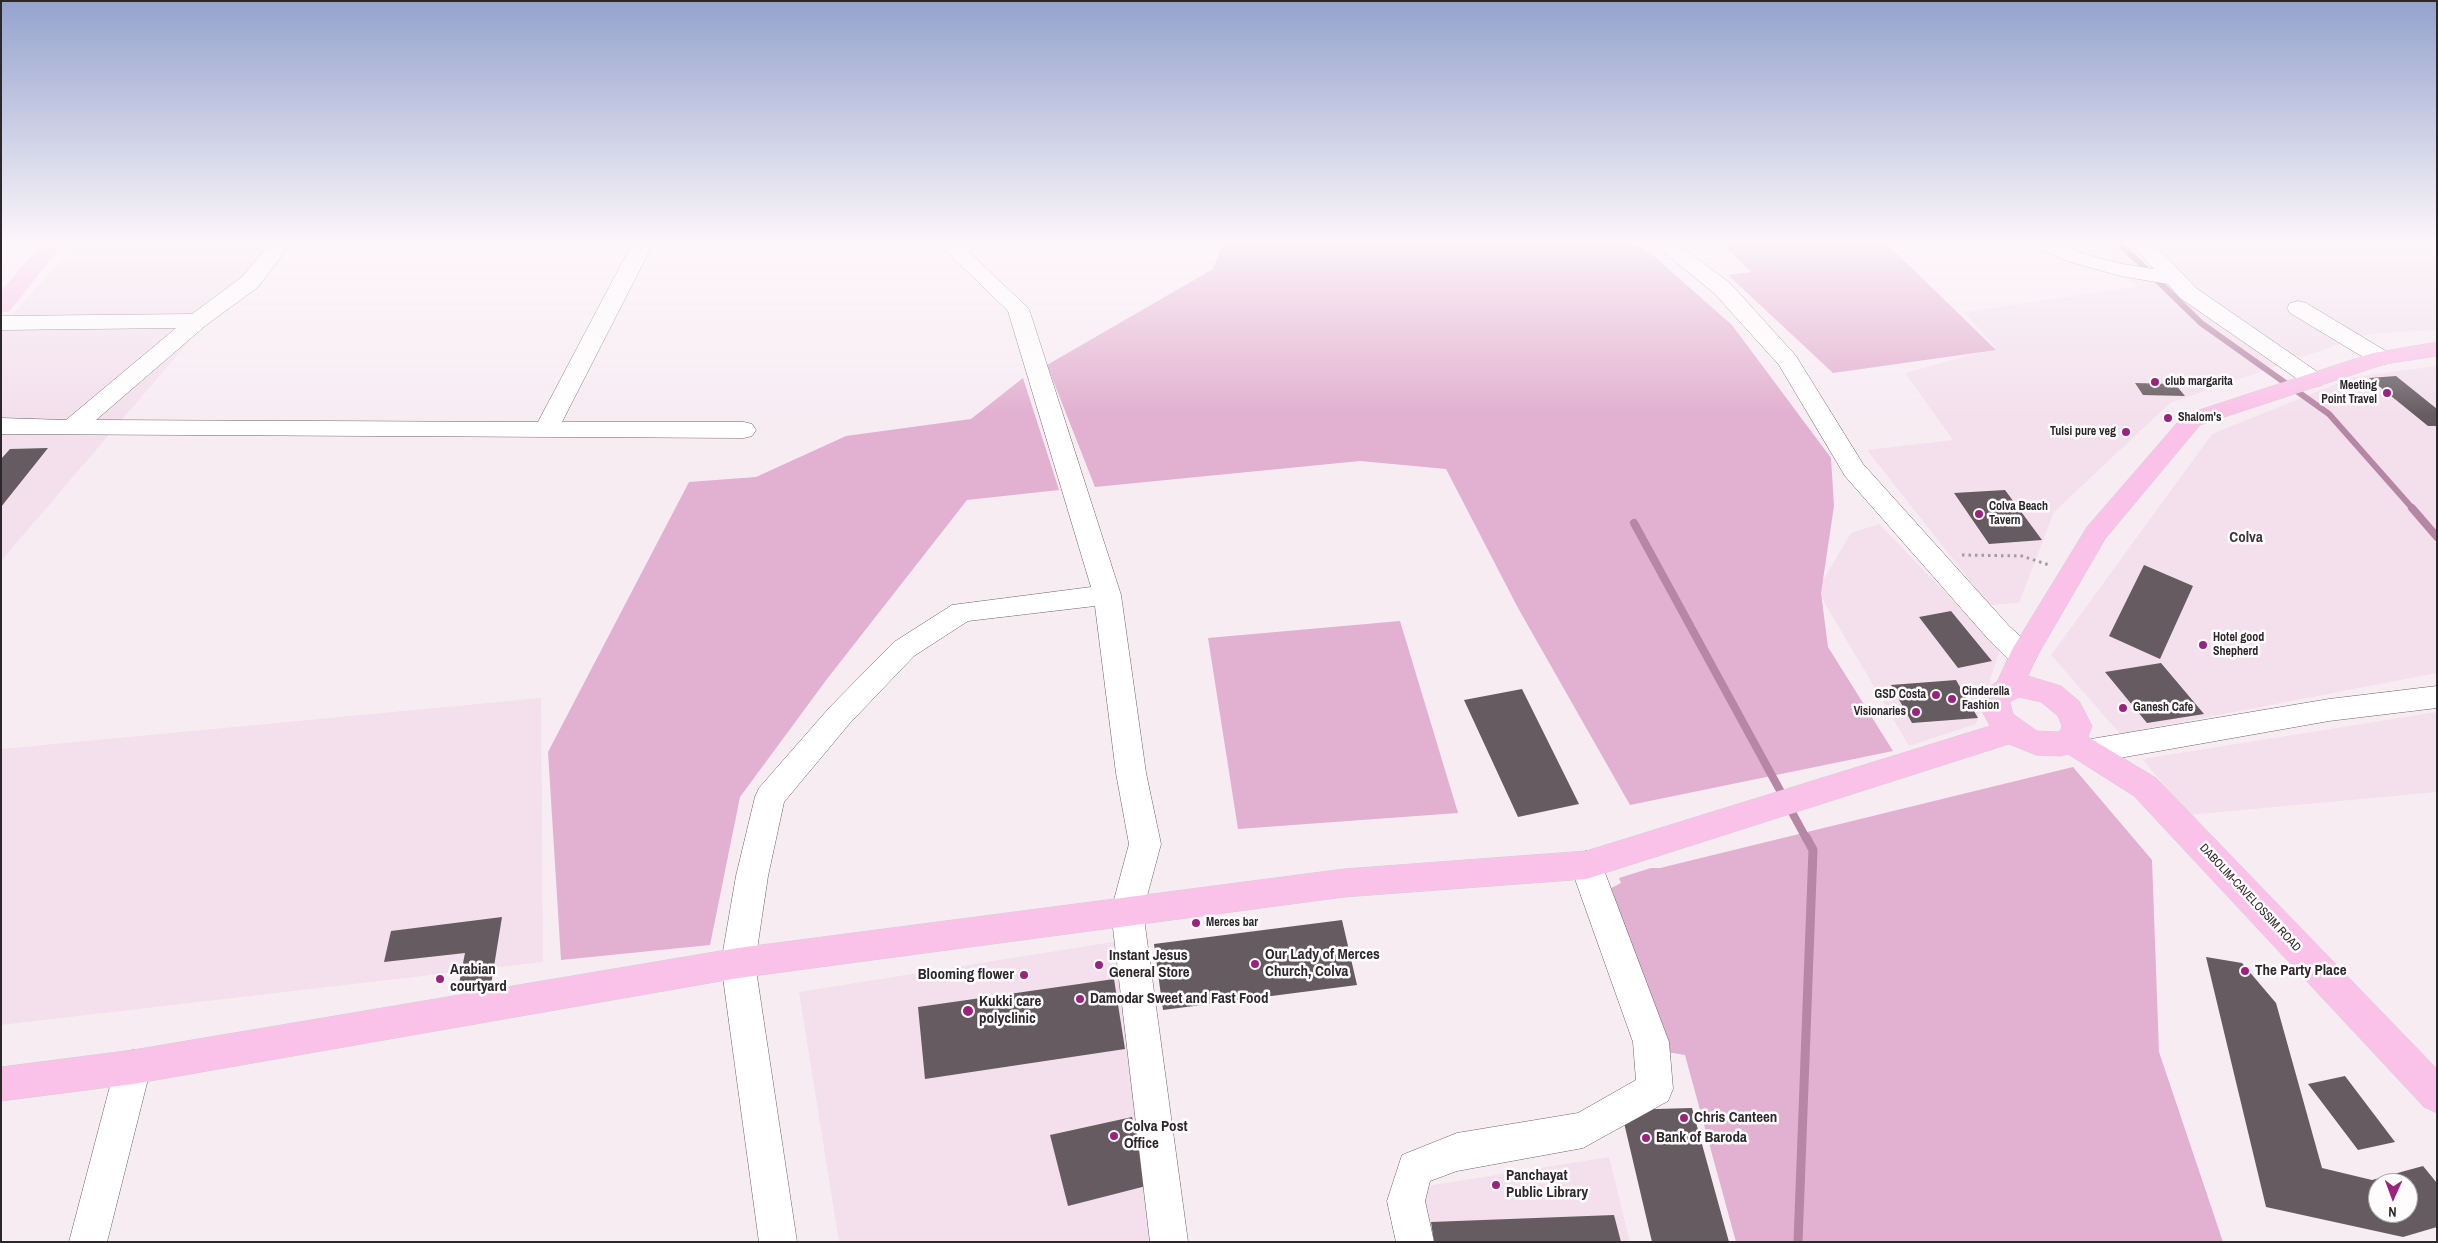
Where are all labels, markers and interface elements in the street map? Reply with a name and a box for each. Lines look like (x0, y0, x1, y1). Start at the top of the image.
place label: club margarita (2165, 375, 2233, 389)
marker: club margarita (2149, 376, 2161, 388)
place label: Meeting Point Travel (2321, 379, 2377, 407)
marker: Meeting Point Travel (2381, 387, 2393, 399)
place label: Shalom's (2178, 411, 2221, 425)
marker: Shalom's (2162, 412, 2174, 424)
place label: Tulsi pure veg (2050, 425, 2116, 439)
marker: Tulsi pure veg (2120, 426, 2132, 438)
place label: Colva Beach Tavern (1989, 500, 2048, 528)
marker: Colva Beach Tavern (1973, 508, 1985, 520)
district label: Colva (2229, 529, 2263, 547)
place label: Hotel good Shepherd (2213, 631, 2264, 659)
marker: Hotel good Shepherd (2197, 639, 2209, 651)
place label: Cinderella Fashion (1962, 685, 2010, 713)
place label: GSD Costa (1875, 688, 1926, 702)
marker: GSD Costa (1930, 689, 1942, 701)
marker: Cinderella Fashion (1946, 693, 1958, 705)
place label: Ganesh Cafe (2133, 701, 2193, 715)
marker: Ganesh Cafe (2117, 702, 2129, 714)
place label: Visionaries (1854, 705, 1906, 719)
marker: Visionaries (1910, 706, 1922, 718)
street label: DABOLIM-CAVELOSSIM ROAD (2196, 841, 2304, 955)
place label: Merces bar (1206, 916, 1258, 930)
marker: Merces bar (1190, 917, 1202, 929)
place label: Our Lady of Merces Church, Colva (1265, 946, 1380, 981)
place label: Instant Jesus General Store (1109, 947, 1190, 982)
marker: Our Lady of Merces Church, Colva (1249, 958, 1261, 970)
marker: Instant Jesus General Store (1093, 959, 1105, 971)
place label: Arabian courtyard (450, 961, 507, 996)
place label: The Party Place (2255, 962, 2347, 980)
marker: The Party Place (2239, 965, 2251, 977)
place label: Blooming flower (918, 966, 1014, 984)
marker: Blooming flower (1018, 969, 1030, 981)
marker: Arabian courtyard (434, 973, 446, 985)
place label: Damodar Sweet and Fast Food (1090, 990, 1269, 1008)
place label: Kukki care polyclinic (979, 993, 1041, 1028)
marker: Damodar Sweet and Fast Food (1074, 993, 1086, 1005)
marker: Kukki care polyclinic (961, 1004, 975, 1018)
place label: Chris Canteen (1694, 1109, 1777, 1127)
marker: Chris Canteen (1678, 1112, 1690, 1124)
place label: Colva Post Office (1124, 1118, 1188, 1153)
place label: Bank of Baroda (1656, 1129, 1747, 1147)
marker: Colva Post Office (1108, 1130, 1120, 1142)
marker: Bank of Baroda (1640, 1132, 1652, 1144)
place label: Panchayat Public Library (1506, 1167, 1588, 1202)
north arrow (2368, 1173, 2418, 1223)
marker: Panchayat Public Library (1490, 1179, 1502, 1191)
text: N (2388, 1203, 2397, 1221)

